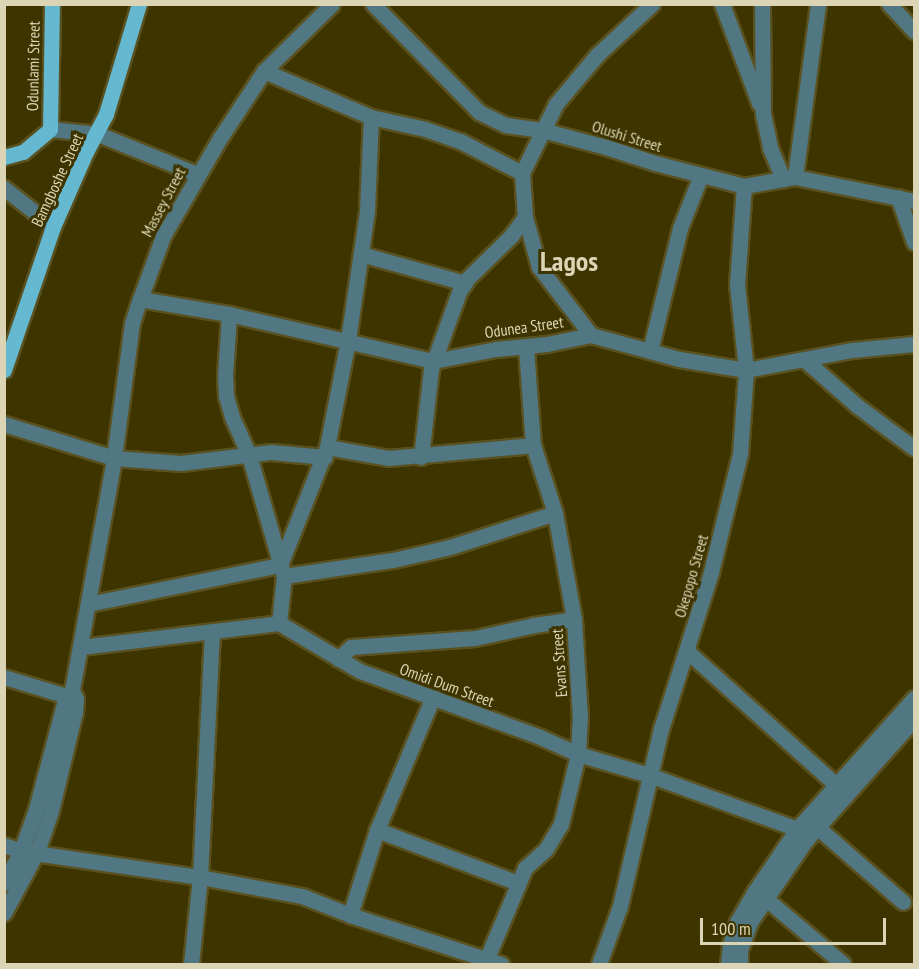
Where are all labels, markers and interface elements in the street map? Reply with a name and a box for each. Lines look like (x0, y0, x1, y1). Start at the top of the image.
street label: Odunlami Street (23, 21, 43, 111)
street label: Olushi Street (590, 116, 664, 156)
street label: Bamgboshe Street (27, 130, 87, 230)
street label: Massey Street (137, 164, 189, 240)
district label: Lagos (540, 244, 598, 278)
street label: Odunea Street (483, 312, 565, 342)
street label: Okepopo Street (670, 532, 712, 620)
street label: Evans Street (547, 628, 571, 698)
street label: Omidi Dum Street (397, 659, 497, 711)
scale bar (703, 906, 889, 944)
text: 100 m (711, 917, 751, 940)

